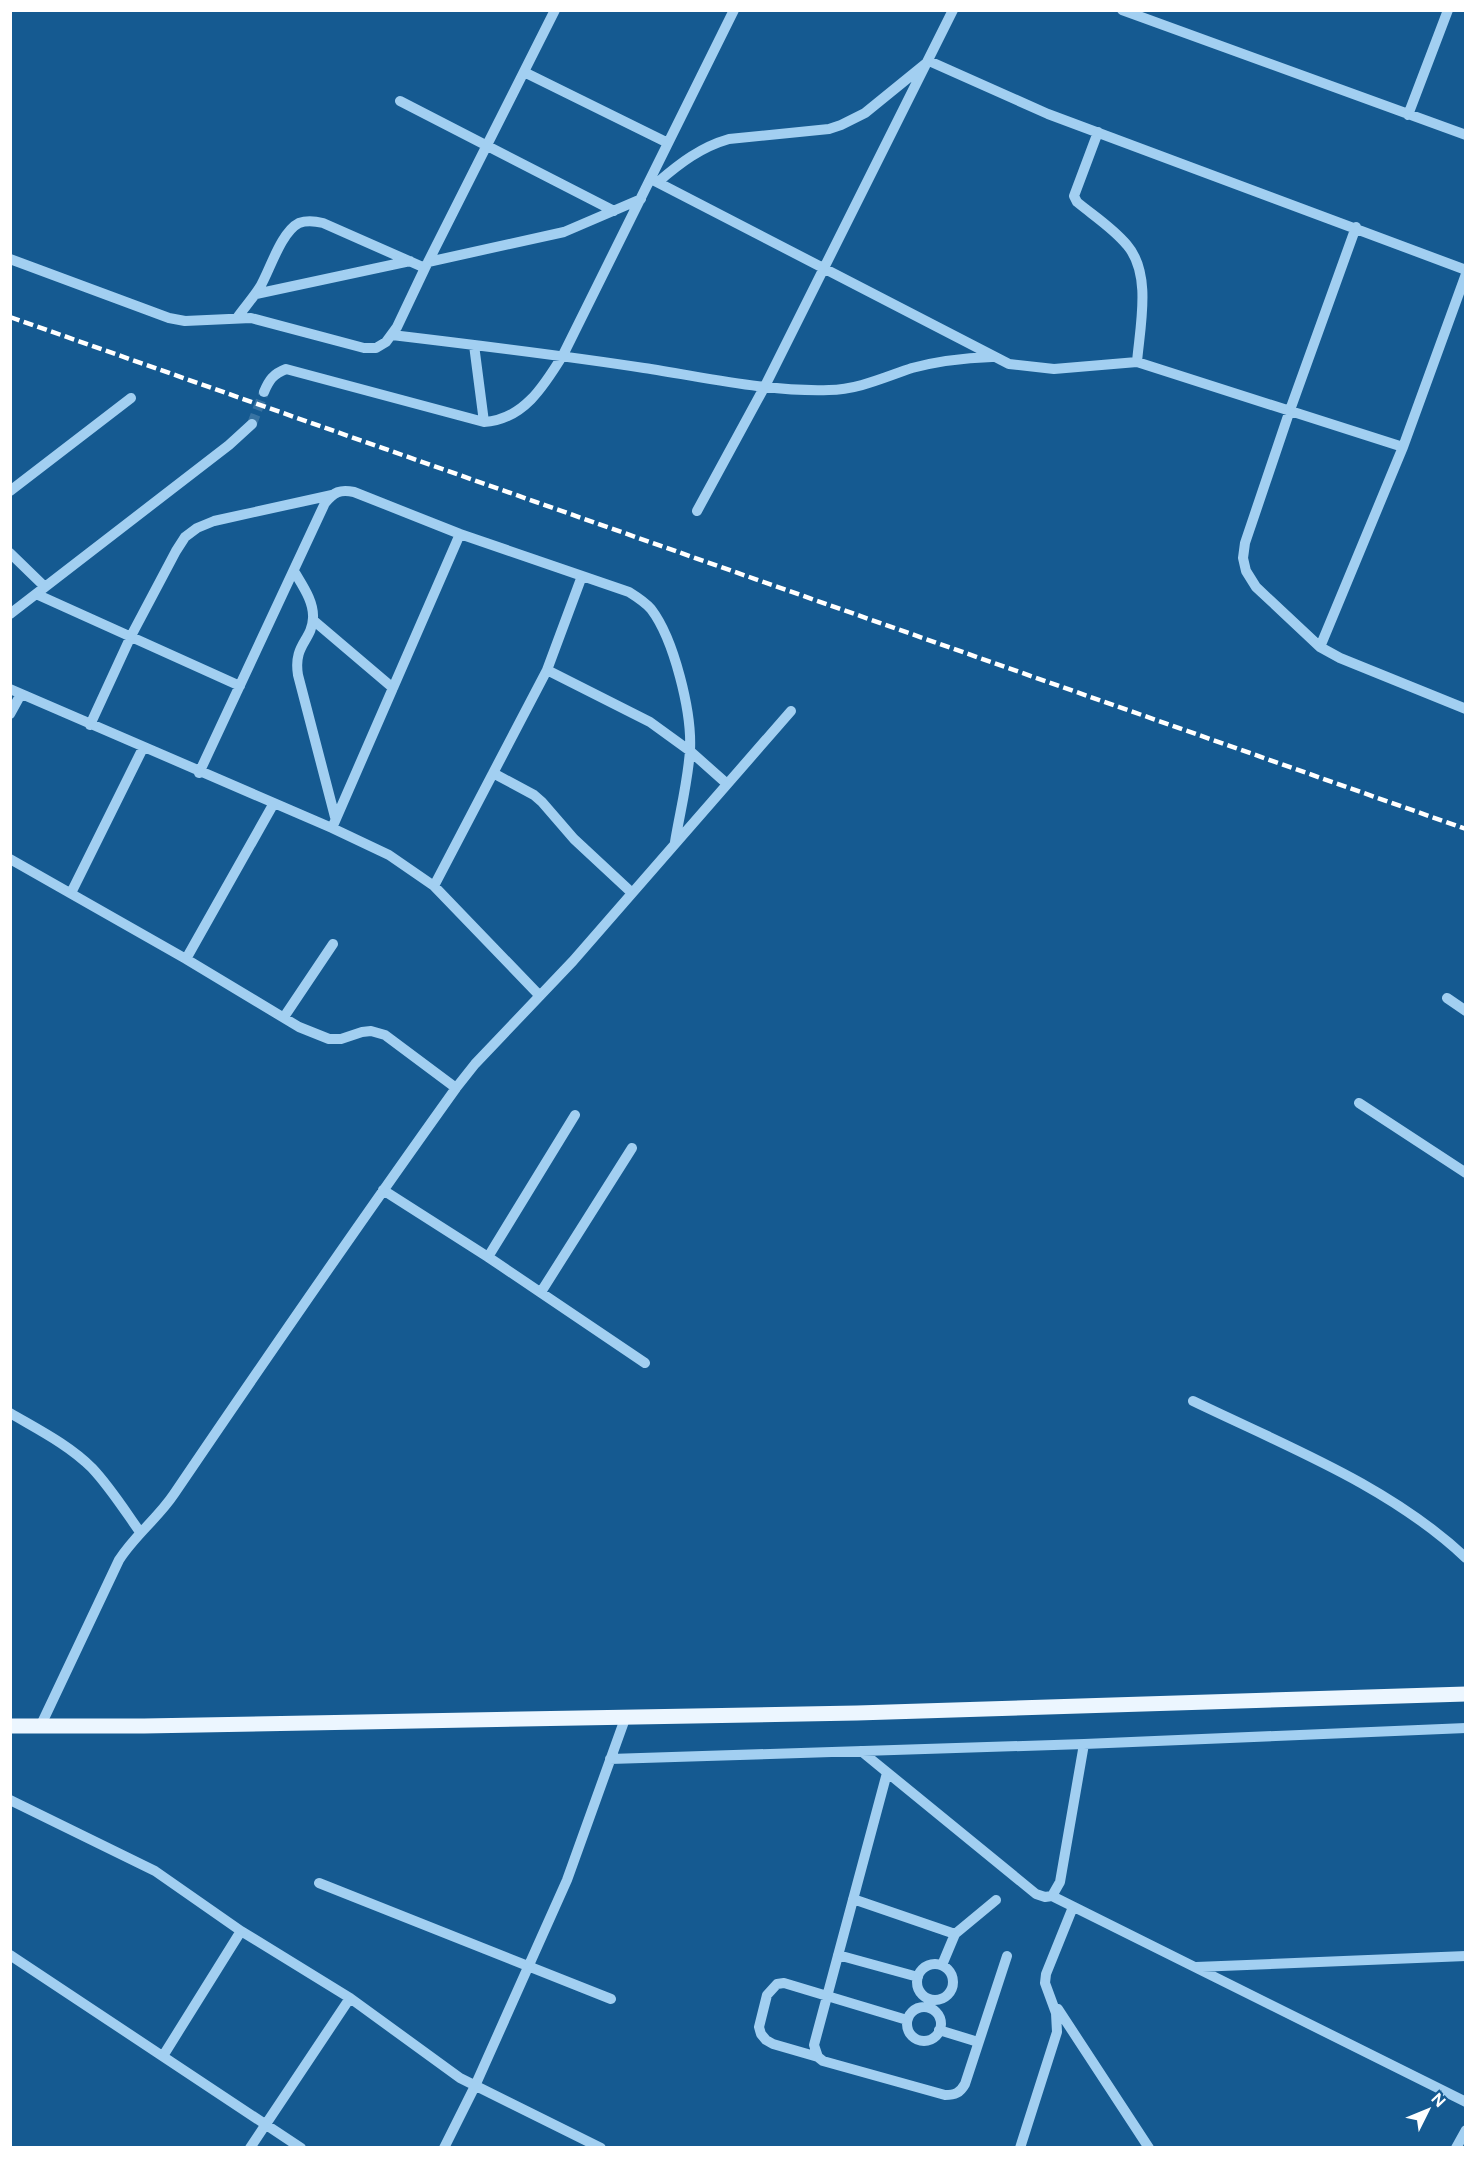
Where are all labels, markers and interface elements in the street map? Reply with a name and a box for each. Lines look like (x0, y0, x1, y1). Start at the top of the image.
north arrow (1398, 2080, 1458, 2140)
text: N (1427, 2089, 1450, 2111)

